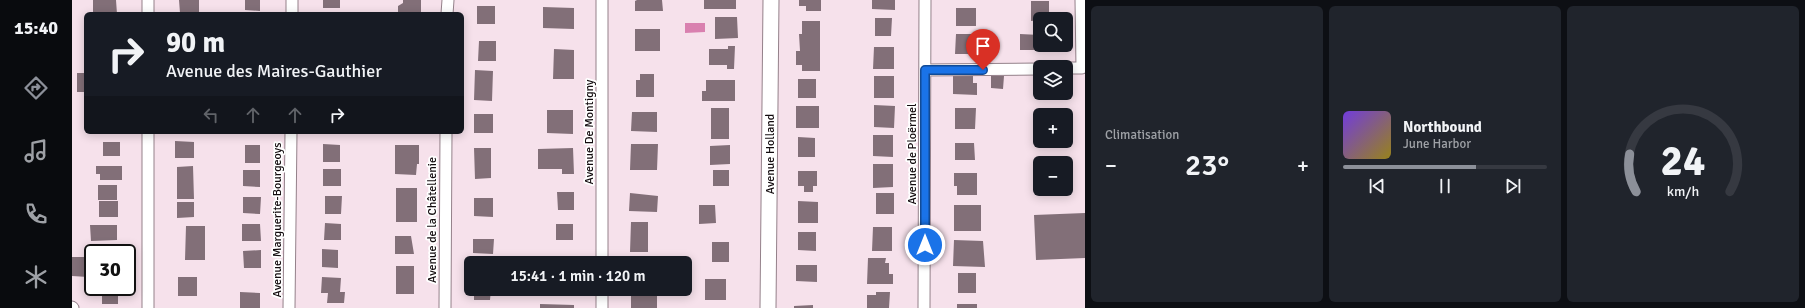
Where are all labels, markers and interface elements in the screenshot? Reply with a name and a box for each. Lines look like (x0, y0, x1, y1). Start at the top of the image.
map controls (1033, 12, 1073, 196)
button: search (1033, 12, 1073, 52)
text: 15:40 (14, 17, 58, 39)
text: 90 m (166, 26, 225, 60)
icon: right (100, 28, 152, 80)
pin (966, 29, 1000, 70)
icon: arrive (972, 35, 994, 57)
text: Avenue des Maires-Gauthier (166, 60, 382, 82)
button: layers (1033, 60, 1073, 100)
icon: directions (22, 74, 50, 102)
street label: Avenue De Montigny (582, 79, 597, 184)
street label: Avenue de Ploërmel (905, 103, 920, 205)
icon: left (200, 104, 222, 126)
icon: ahead (242, 104, 264, 126)
icon: ahead (284, 104, 306, 126)
icon: right (326, 104, 348, 126)
button: + (1033, 108, 1073, 148)
street label: Avenue Holland (763, 114, 778, 194)
text: Northbound (1403, 118, 1482, 136)
text: Climatisation (1105, 127, 1179, 143)
text: June Harbor (1403, 136, 1471, 152)
text: 24 (1661, 136, 1705, 187)
icon: music (22, 137, 50, 165)
street label: Avenue Marguerite-Bourgeoys (270, 143, 285, 297)
text: 23° (1185, 147, 1229, 184)
text: − (1105, 152, 1117, 179)
text: + (1297, 152, 1309, 179)
button: − (1033, 156, 1073, 196)
street label: Avenue de la Châtellenie (425, 157, 440, 283)
icon: previous (1366, 175, 1388, 197)
icon: pause (1434, 175, 1456, 197)
icon: next (1502, 175, 1524, 197)
text: km/h (1667, 183, 1699, 200)
icon: phone (22, 200, 50, 228)
position arrow (904, 224, 946, 266)
speed limit sign: 30 (84, 244, 136, 296)
icon: climate (22, 263, 50, 291)
text: 15:41 · 1 min · 120 m (511, 267, 645, 285)

